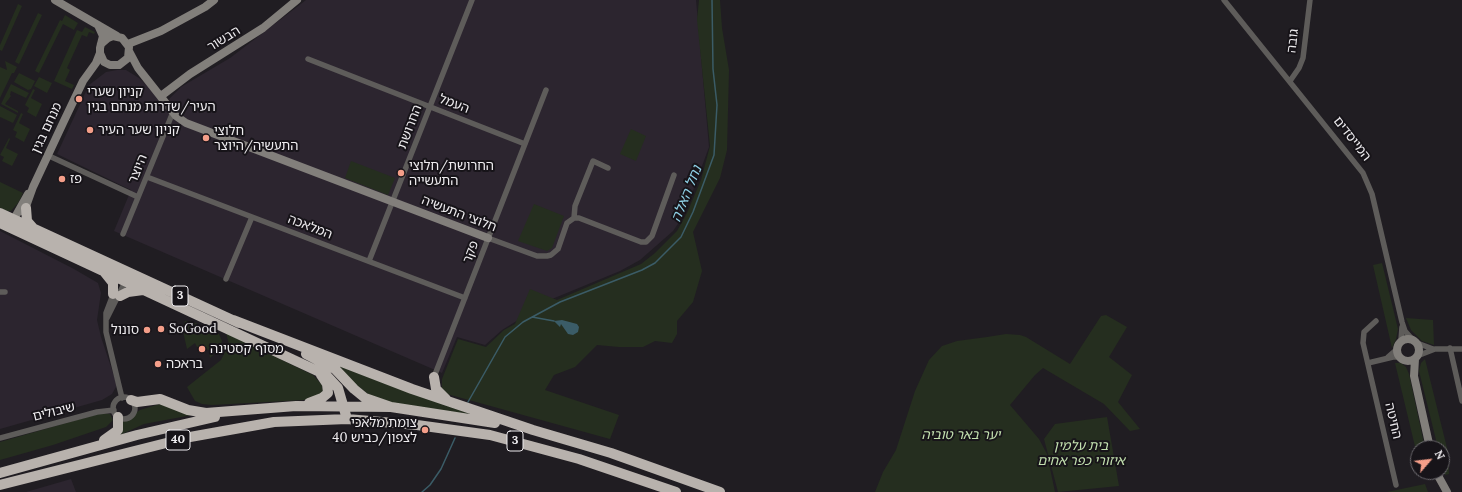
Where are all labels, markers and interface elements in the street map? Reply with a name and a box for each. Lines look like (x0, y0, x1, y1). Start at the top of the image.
street label: הבשור (205, 23, 243, 55)
street label: גובה (1284, 28, 1302, 54)
place label: קניון שערי העיר/שדרות מנחם בגין (87, 84, 216, 115)
street label: העמל (437, 91, 471, 117)
marker: קניון שערי העיר/שדרות מנחם בגין (74, 94, 84, 104)
street label: מנחם בגין (28, 100, 66, 156)
street label: החרושת (394, 103, 426, 151)
street label: המייסדים (1330, 114, 1374, 164)
place label: קניון שער העיר (98, 122, 180, 138)
place label: חלוצי התעשיה/היוצר (214, 123, 298, 154)
marker: קניון שער העיר (85, 125, 95, 135)
marker: חלוצי התעשיה/היוצר (201, 133, 211, 143)
street label: היוצר (125, 152, 151, 186)
place label: החרושת/חלוצי התעשייה (409, 158, 494, 189)
water label: נחל האלה (668, 163, 706, 225)
marker: החרושת/חלוצי התעשייה (396, 168, 406, 178)
place label: פז (70, 171, 82, 187)
marker: פז (57, 174, 67, 184)
street label: חלוצי התעשיה (419, 193, 499, 235)
street label: המלאכה (285, 211, 335, 243)
street label: פקר (460, 239, 482, 265)
road number: 3 (172, 286, 188, 306)
place label: SoGood (169, 321, 217, 337)
place label: סונול (111, 322, 139, 338)
marker: SoGood (156, 324, 166, 334)
marker: סונול (142, 325, 152, 335)
place label: מסוף קסטינה (210, 341, 284, 357)
marker: מסוף קסטינה (197, 344, 207, 354)
place label: בראכה (166, 356, 203, 372)
marker: בראכה (153, 359, 163, 369)
street label: שיבולים (31, 399, 77, 425)
street label: החיטה (1381, 401, 1405, 441)
place label: צומת מלאכי לצפון/כביש 40 (332, 415, 417, 446)
marker: צומת מלאכי לצפון/כביש 40 (420, 425, 430, 435)
park label: יער באר טוביה (922, 427, 1000, 443)
road number: 40 (166, 430, 190, 450)
road number: 3 (507, 431, 523, 451)
park label: בית עלמין איזורי כפר אחים (1037, 438, 1125, 469)
north arrow (1410, 440, 1450, 480)
text: N (1432, 448, 1448, 462)

